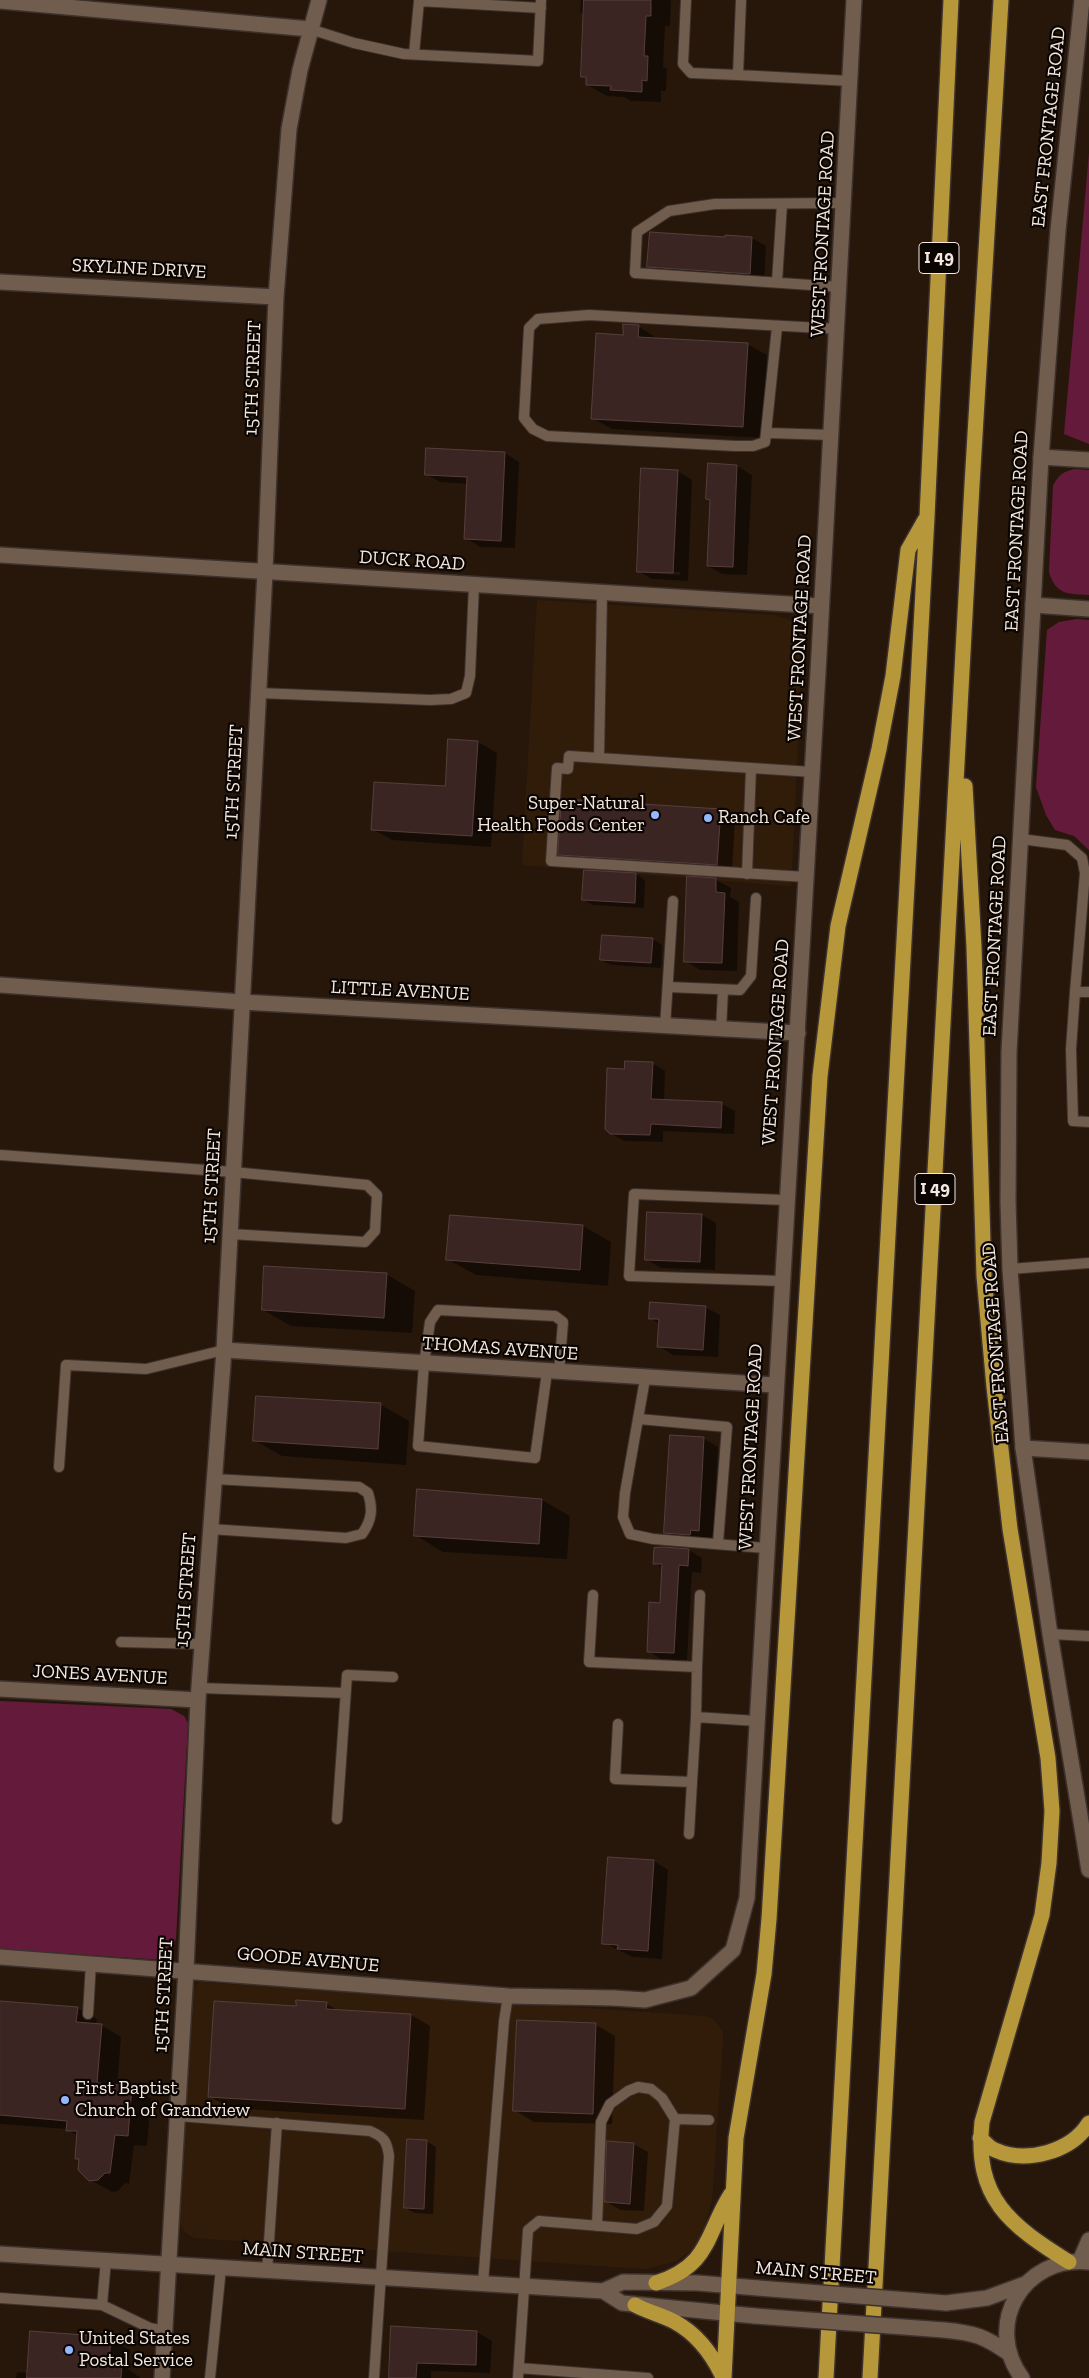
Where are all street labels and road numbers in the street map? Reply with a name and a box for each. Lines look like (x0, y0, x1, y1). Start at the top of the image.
street label: EAST FRONTAGE ROAD (1027, 26, 1071, 228)
street label: WEST FRONTAGE ROAD (806, 130, 840, 338)
road number: I 49 (919, 242, 959, 274)
street label: SKYLINE DRIVE (71, 254, 207, 284)
street label: 15TH STREET (240, 320, 266, 436)
street label: EAST FRONTAGE ROAD (1000, 430, 1034, 632)
street label: WEST FRONTAGE ROAD (783, 534, 817, 742)
street label: DUCK ROAD (358, 546, 466, 576)
street label: 15TH STREET (220, 724, 248, 840)
street label: EAST FRONTAGE ROAD (978, 835, 1012, 1037)
street label: WEST FRONTAGE ROAD (757, 938, 795, 1146)
street label: LITTLE AVENUE (330, 976, 470, 1006)
street label: 15TH STREET (198, 1128, 226, 1244)
road number: I 49 (915, 1174, 955, 1204)
street label: EAST FRONTAGE ROAD (978, 1242, 1014, 1444)
street label: THOMAS AVENUE (421, 1332, 579, 1366)
street label: WEST FRONTAGE ROAD (734, 1343, 768, 1551)
street label: 15TH STREET (171, 1532, 201, 1648)
street label: JONES AVENUE (32, 1660, 168, 1690)
street label: 15TH STREET (150, 1937, 178, 2053)
street label: GOODE AVENUE (236, 1942, 380, 1978)
street label: MAIN STREET (242, 2237, 364, 2269)
street label: MAIN STREET (755, 2256, 877, 2290)

